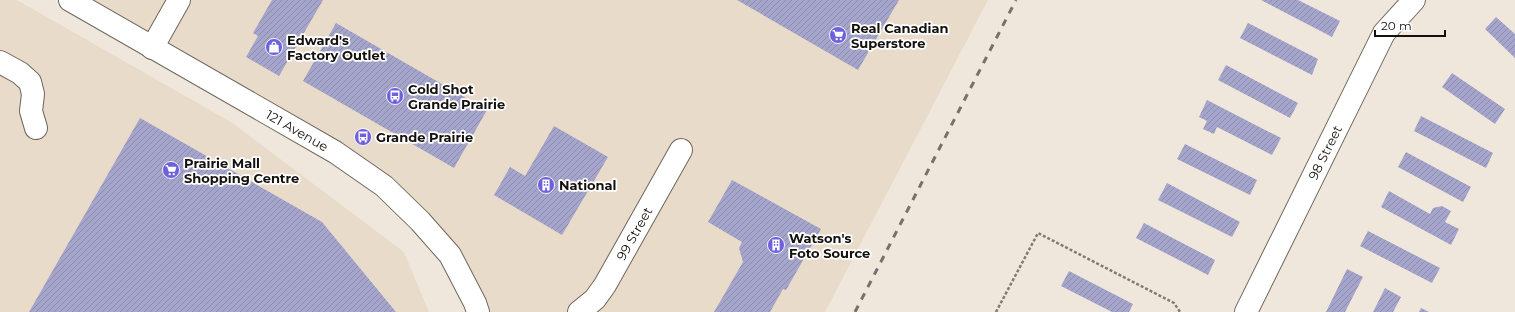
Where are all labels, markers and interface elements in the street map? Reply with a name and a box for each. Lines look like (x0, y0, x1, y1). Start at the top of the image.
scale bar (1375, 12, 1445, 38)
text: 20 m (1381, 18, 1412, 33)
place label: Real Canadian Superstore (851, 20, 949, 51)
supermarket icon: Real Canadian Superstore (828, 25, 848, 45)
place label: Edward's Factory Outlet (287, 32, 386, 63)
shop icon: Edward's Factory Outlet (264, 37, 284, 57)
place label: Cold Shot Grande Prairie (408, 81, 505, 112)
bus stop icon: Cold Shot Grande Prairie (385, 86, 405, 106)
street label: 121 Avenue (263, 106, 331, 155)
street label: 98 Street (1305, 122, 1345, 182)
bus stop icon: Grande Prairie (353, 127, 373, 147)
place label: Grande Prairie (376, 129, 473, 145)
place label: Prairie Mall Shopping Centre (184, 155, 299, 186)
supermarket icon: Prairie Mall Shopping Centre (161, 160, 181, 180)
building icon: National (536, 175, 556, 195)
place label: National (559, 177, 617, 193)
street label: 99 Street (613, 204, 655, 263)
place label: Watson's Foto Source (789, 230, 870, 261)
building icon: Watson's Foto Source (766, 235, 786, 255)

